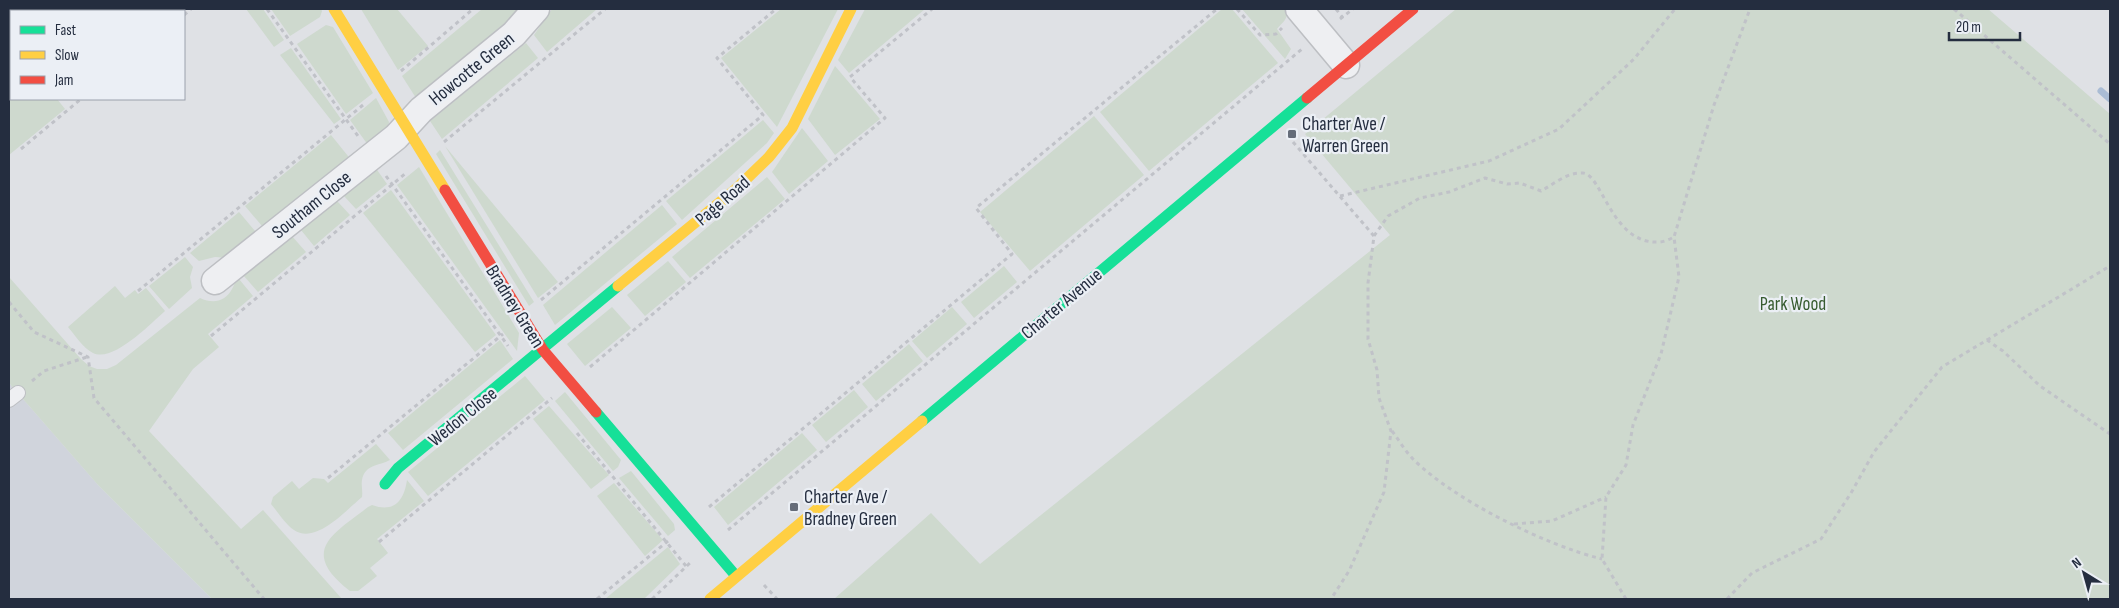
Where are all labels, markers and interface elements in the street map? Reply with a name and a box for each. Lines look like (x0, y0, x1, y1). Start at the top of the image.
legend (10, 10, 185, 100)
scale bar (1949, 10, 2020, 42)
text: 20 m (1956, 18, 1981, 37)
text: Fast (55, 21, 77, 40)
street label: Howcotte Green (424, 28, 519, 111)
text: Slow (55, 46, 79, 65)
text: Jam (54, 71, 73, 90)
place label: Charter Ave / Warren Green (1302, 113, 1389, 158)
marker: Charter Ave / Warren Green (1286, 128, 1298, 140)
street label: Southam Close (268, 166, 356, 244)
street label: Page Road (691, 171, 755, 231)
street label: Bradney Green (480, 261, 549, 352)
street label: Charter Avenue (1017, 264, 1107, 345)
park label: Park Wood (1760, 293, 1826, 316)
street label: Wedon Close (424, 383, 502, 452)
place label: Charter Ave / Bradney Green (804, 486, 897, 531)
marker: Charter Ave / Bradney Green (788, 501, 800, 513)
north arrow (2059, 548, 2109, 598)
text: N (2068, 554, 2085, 572)

